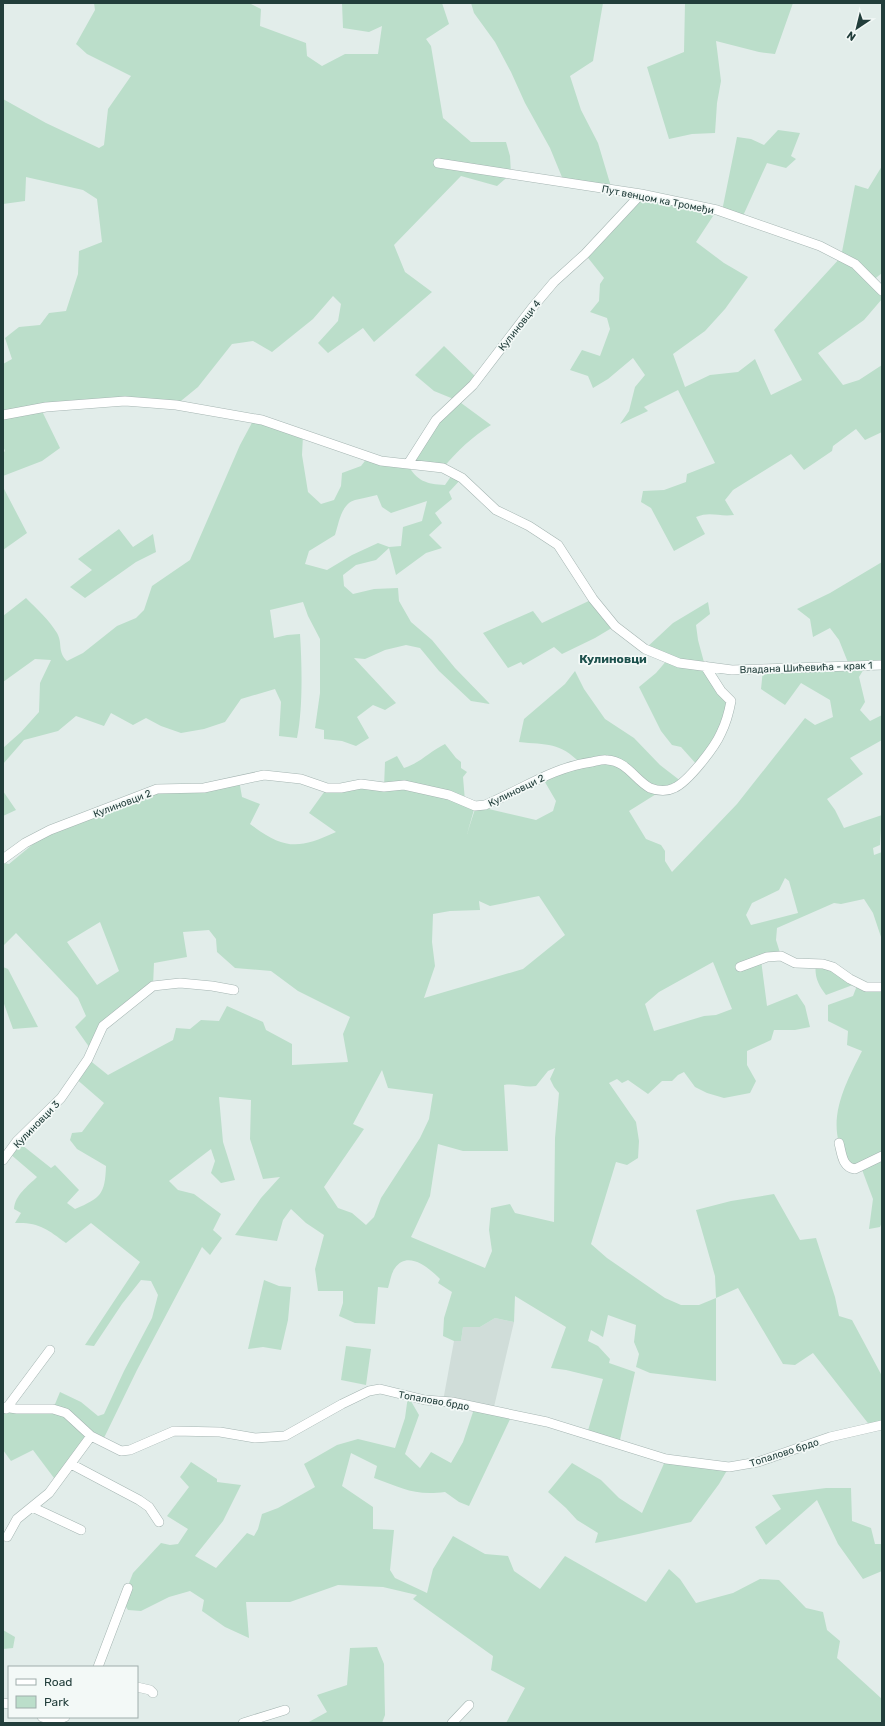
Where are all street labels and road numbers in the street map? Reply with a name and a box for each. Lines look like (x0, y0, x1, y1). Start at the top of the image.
street label: Пут венцом ка Тромеђи (601, 183, 715, 217)
street label: Кулиновци 4 (496, 298, 543, 353)
street label: Владана Шићевића - крак 1 (739, 660, 873, 676)
street label: Кулиновци 2 (486, 772, 547, 810)
street label: Кулиновци 2 (92, 787, 153, 820)
street label: Кулиновци 3 (11, 1099, 62, 1151)
street label: Топалово брдо (397, 1389, 470, 1413)
street label: Топалово брдо (748, 1436, 821, 1470)

